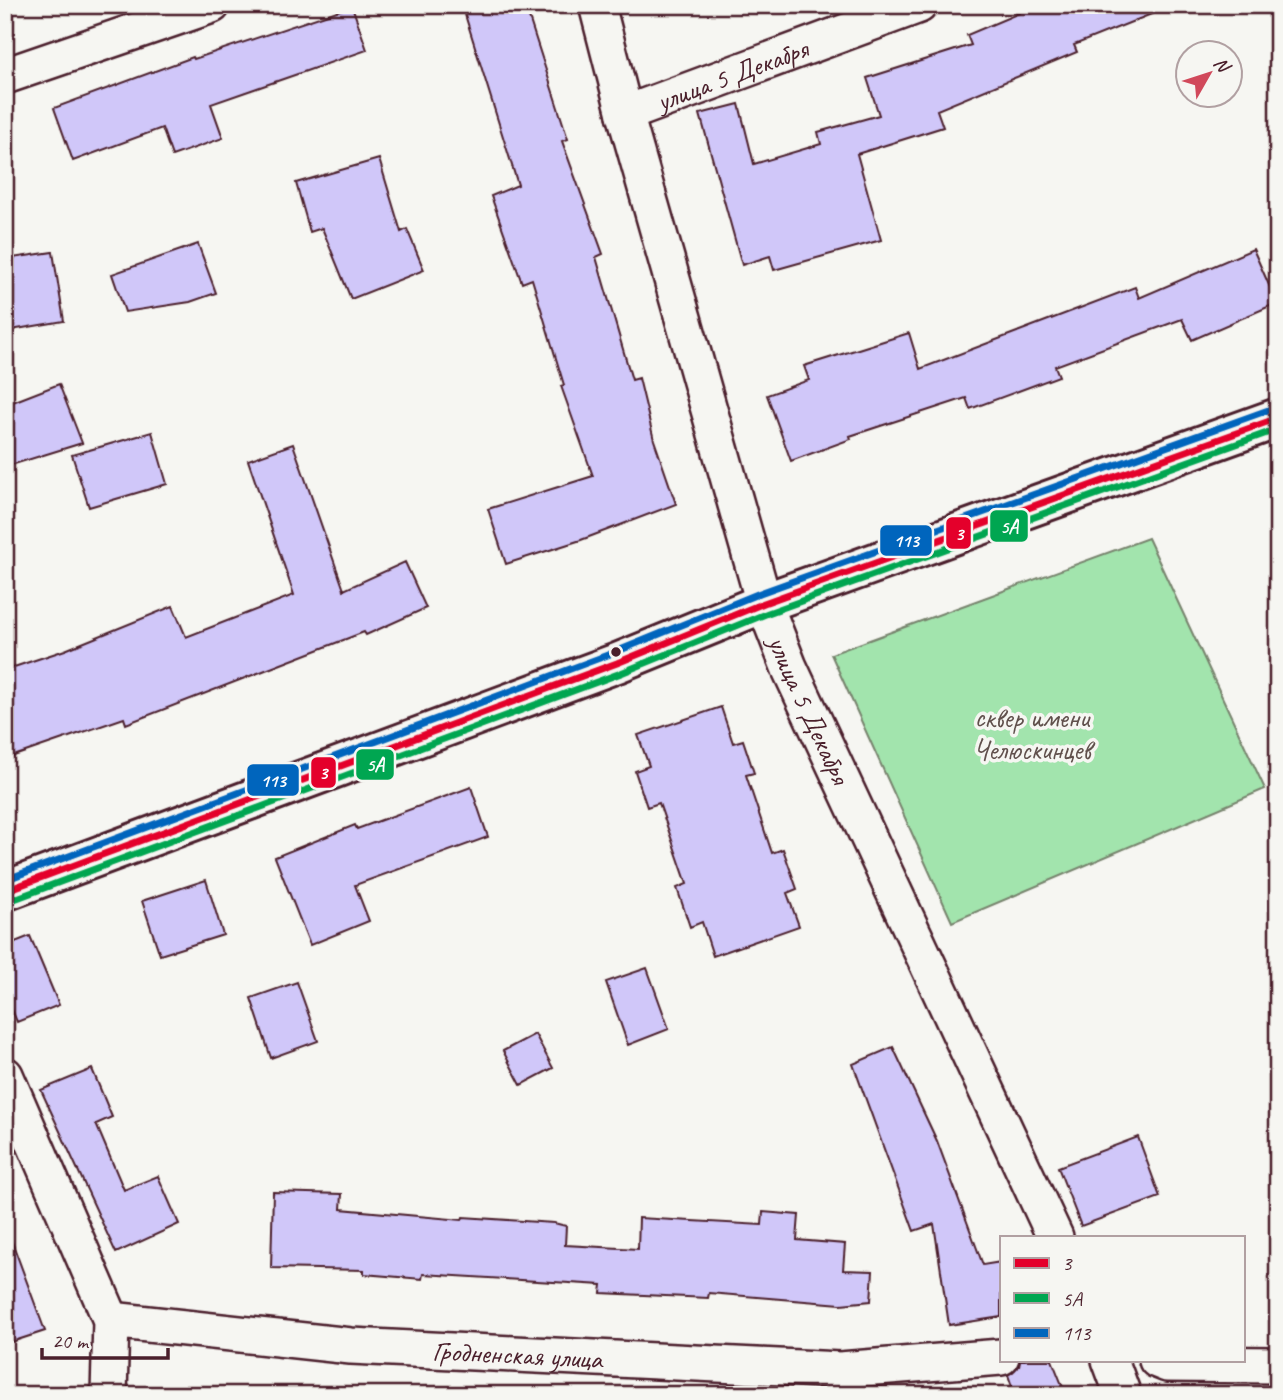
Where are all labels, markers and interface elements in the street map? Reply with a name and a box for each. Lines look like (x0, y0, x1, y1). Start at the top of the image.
street label: улица 5 Декабря (650, 30, 815, 120)
north arrow (1174, 38, 1244, 108)
text: N (1208, 52, 1236, 79)
line badge: 5А (989, 509, 1029, 543)
text: 5А (1000, 515, 1019, 539)
line badge: 3 (945, 516, 972, 550)
text: 3 (955, 522, 966, 546)
line badge: 113 (879, 524, 933, 557)
text: 113 (893, 529, 921, 553)
street label: улица 5 Декабря (760, 629, 859, 792)
unlabelled marker (609, 645, 623, 659)
park label: сквер имени Челюскинцев (973, 700, 1096, 767)
line badge: 5А (355, 748, 395, 781)
text: 5А (366, 753, 385, 777)
line badge: 3 (310, 756, 337, 789)
text: 3 (319, 761, 330, 785)
line badge: 113 (246, 763, 300, 797)
text: 113 (260, 769, 288, 793)
legend (1000, 1236, 1244, 1362)
text: 3 (1062, 1250, 1073, 1276)
text: 5А (1062, 1286, 1083, 1312)
scale bar (42, 1316, 168, 1360)
text: 113 (1062, 1320, 1092, 1346)
text: 20 m (52, 1328, 90, 1354)
street label: Гродненская улица (432, 1333, 605, 1376)

